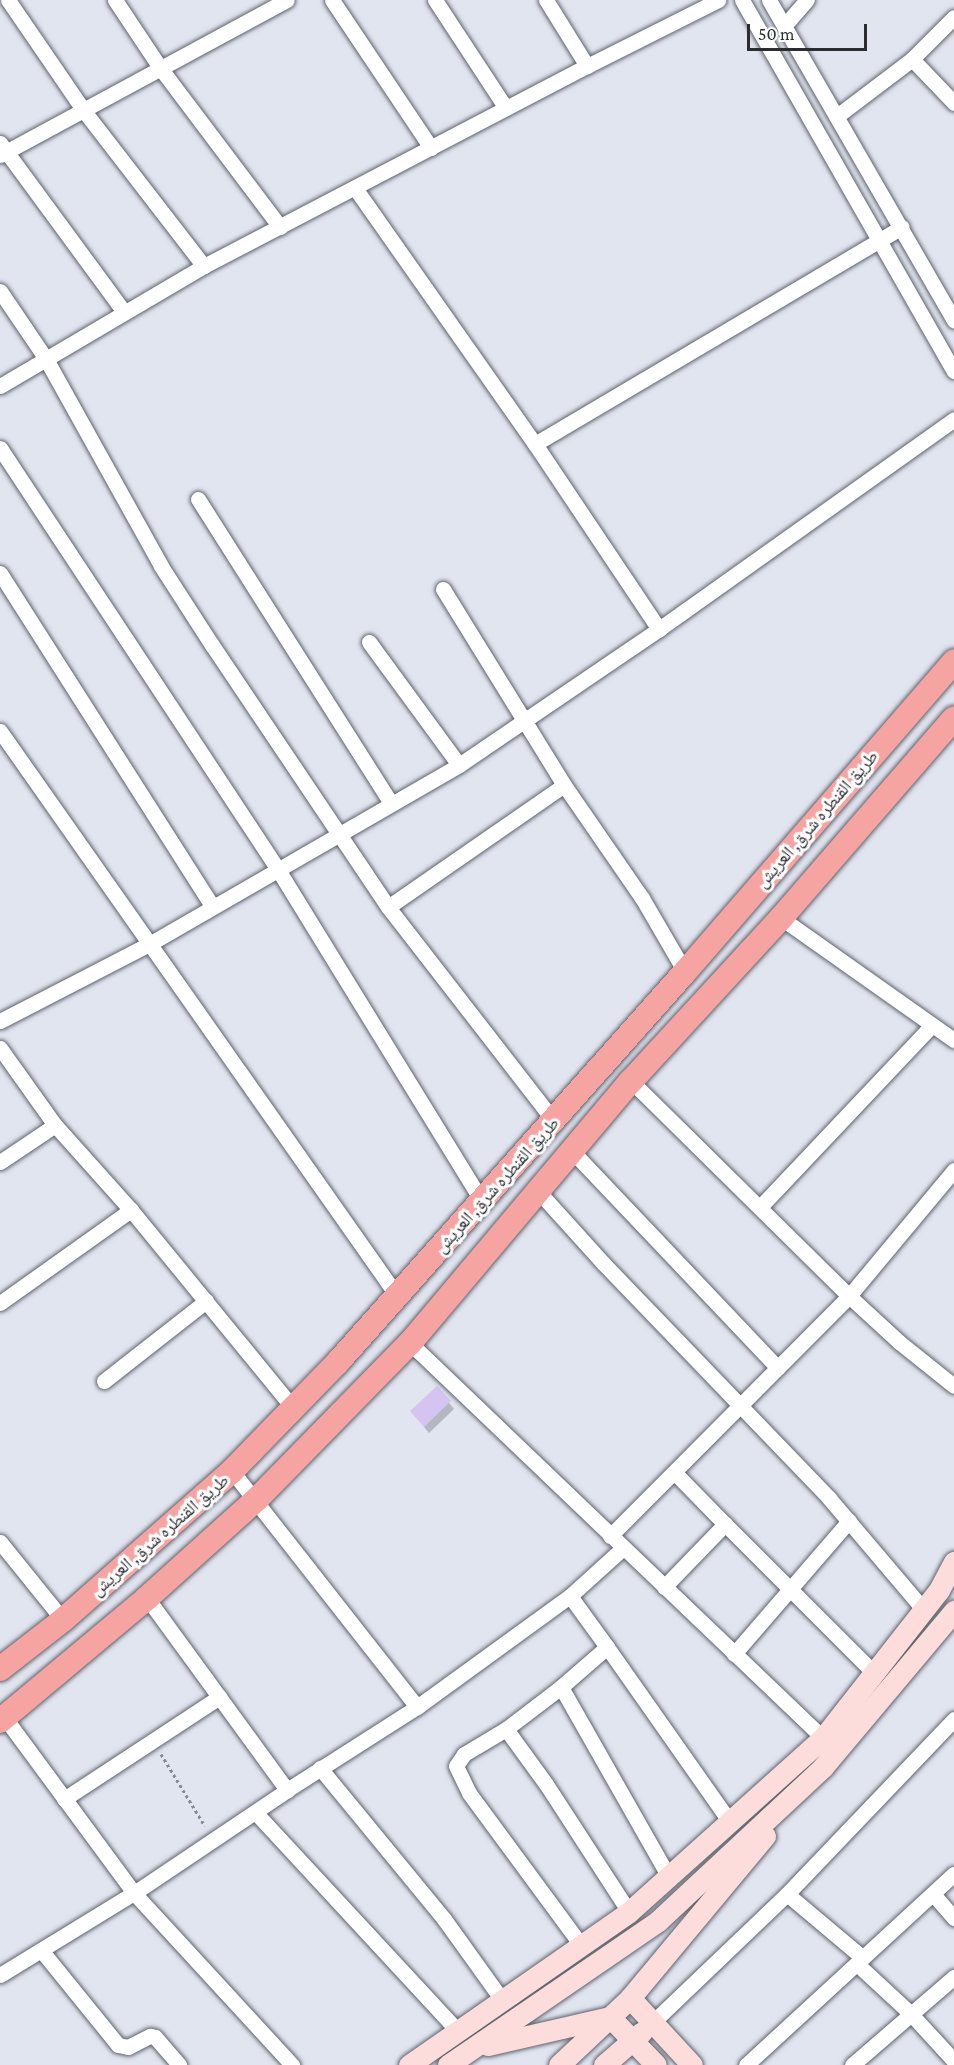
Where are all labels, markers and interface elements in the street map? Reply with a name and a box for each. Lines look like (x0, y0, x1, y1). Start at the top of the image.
scale bar (750, 12, 870, 50)
text: 50 m (758, 24, 795, 44)
street label: طريق القنطره شرق, العريش (751, 746, 883, 892)
street label: طريق القنطره شرق, العريش (430, 1113, 564, 1257)
street label: طريق القنطره شرق, العريش (87, 1469, 233, 1601)

